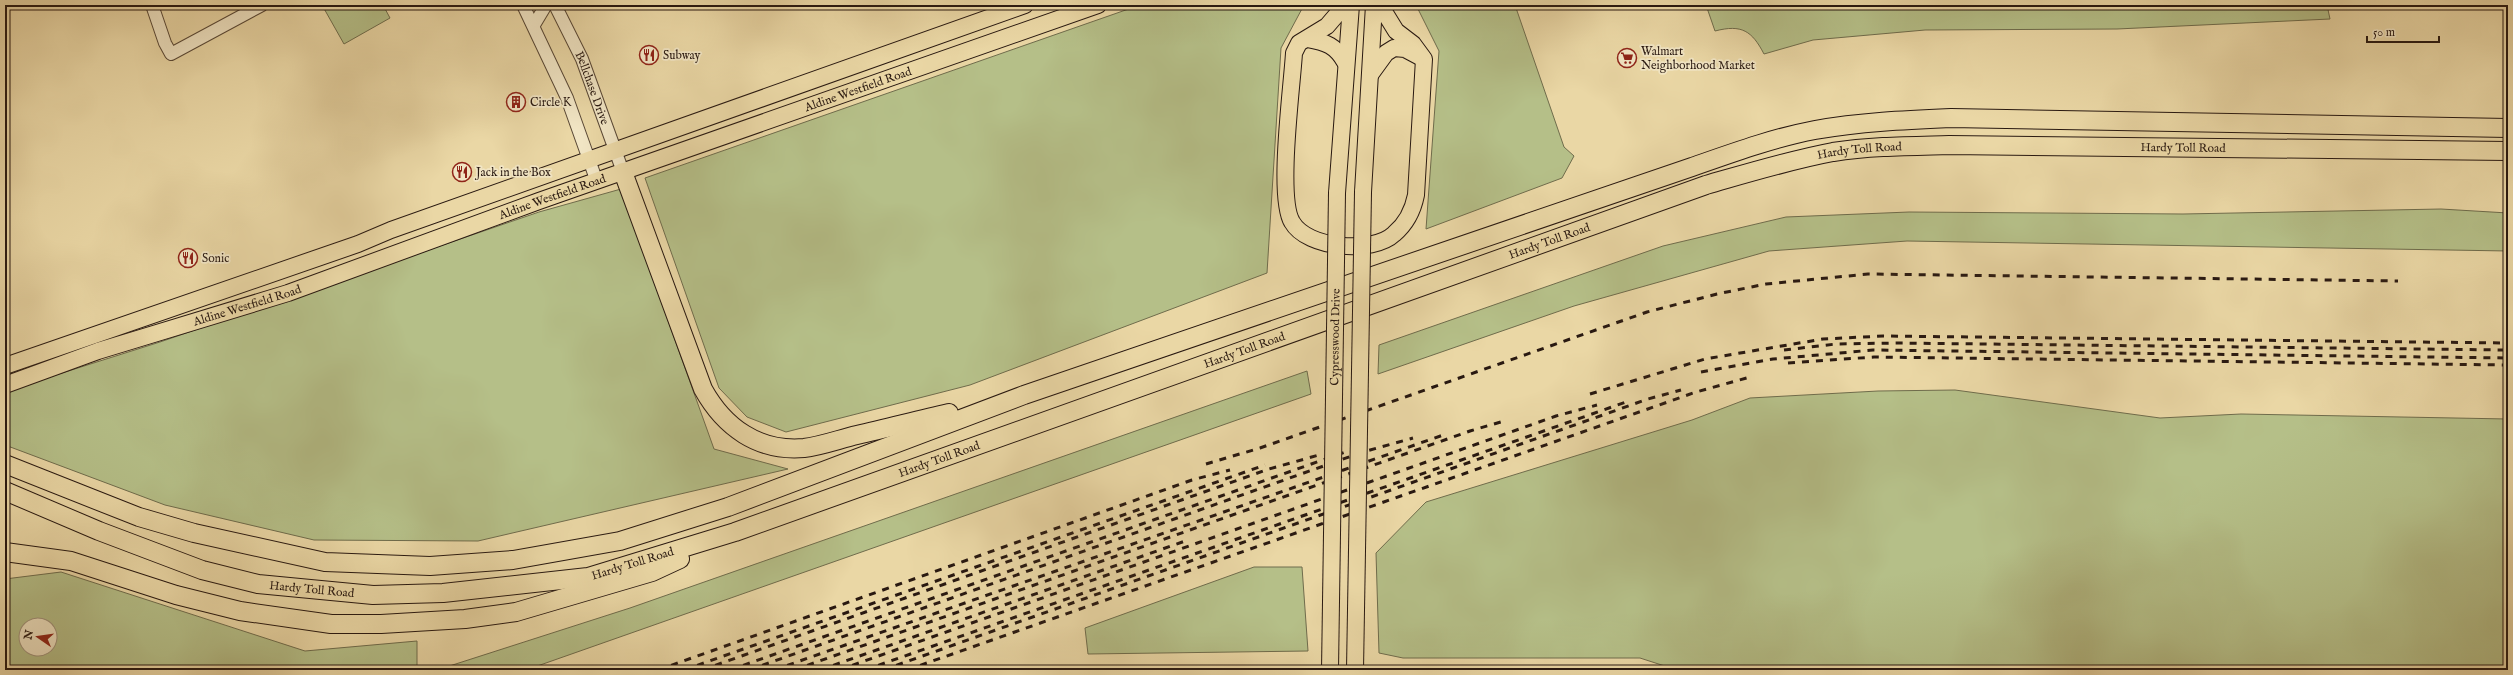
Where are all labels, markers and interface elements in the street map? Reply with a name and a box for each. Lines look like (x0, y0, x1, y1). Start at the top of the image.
scale bar (2367, 18, 2439, 44)
text: 50 m (2373, 25, 2395, 40)
restaurant icon: Subway (638, 44, 660, 66)
place label: Walmart Neighborhood Market (1641, 44, 1755, 73)
supermarket icon: Walmart Neighborhood Market (1616, 47, 1638, 69)
place label: Subway (663, 48, 701, 63)
street label: Bellchase Drive (571, 49, 612, 127)
street label: Aldine Westfield Road (802, 64, 914, 116)
building icon: Circle K (505, 91, 527, 113)
place label: Circle K (530, 95, 572, 110)
street label: Hardy Toll Road (1816, 139, 1903, 163)
street label: Hardy Toll Road (2140, 140, 2226, 156)
restaurant icon: Jack in the Box (451, 161, 473, 183)
place label: Jack in the Box (474, 165, 551, 181)
street label: Aldine Westfield Road (496, 171, 608, 223)
street label: Hardy Toll Road (1507, 220, 1593, 263)
restaurant icon: Sonic (177, 247, 199, 269)
place label: Sonic (202, 251, 229, 266)
street label: Aldine Westfield Road (191, 282, 304, 330)
street label: Cypresswood Drive (1327, 288, 1344, 386)
street label: Hardy Toll Road (1202, 329, 1288, 372)
street label: Hardy Toll Road (897, 438, 983, 481)
street label: Hardy Toll Road (590, 544, 676, 584)
street label: Hardy Toll Road (269, 578, 355, 601)
north arrow (18, 617, 58, 657)
text: N (21, 628, 37, 642)

